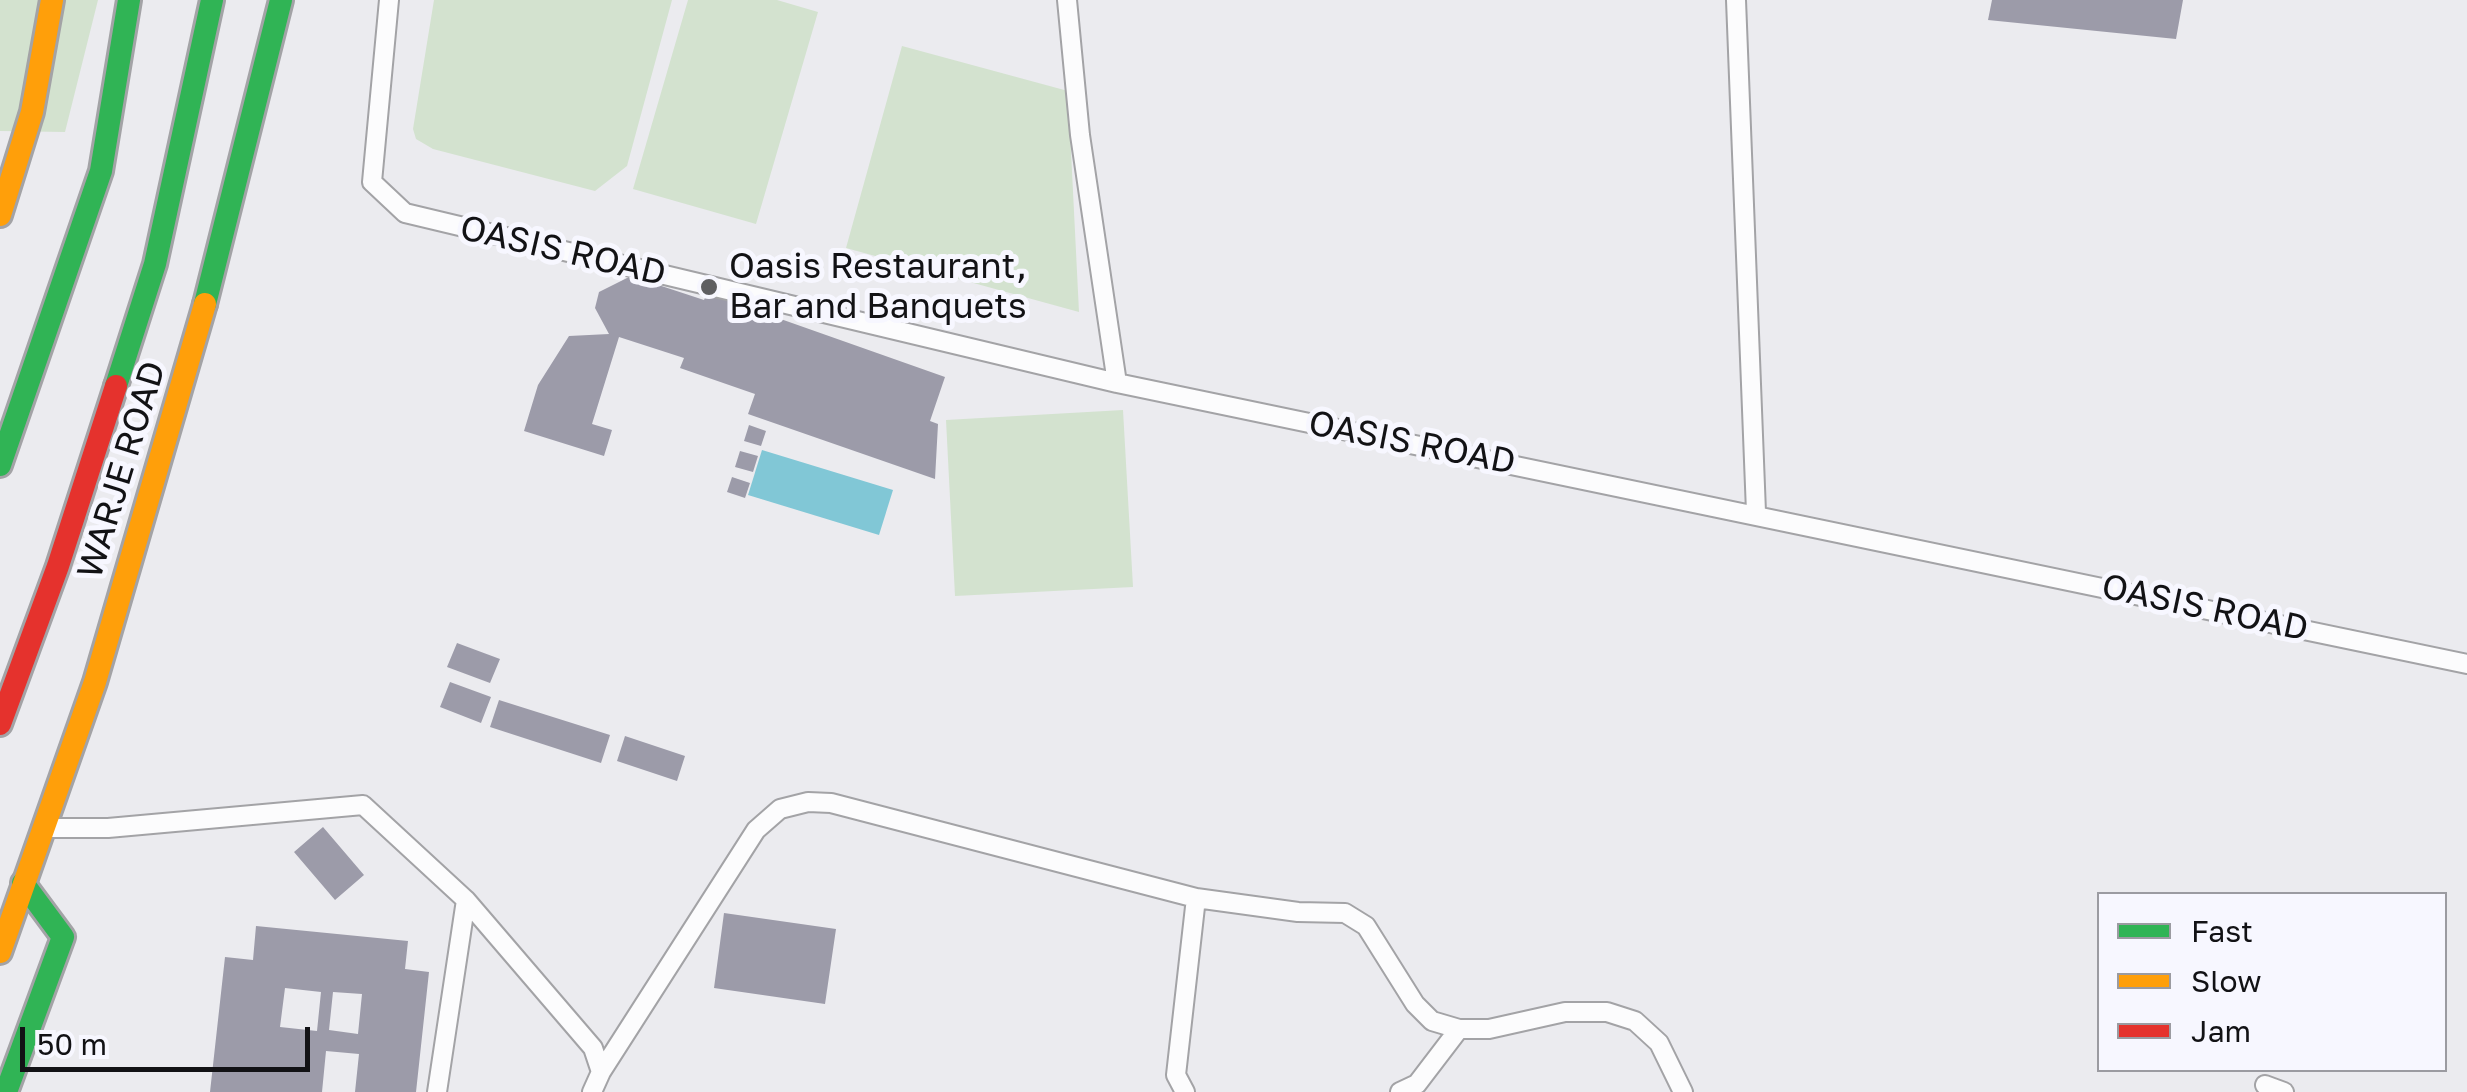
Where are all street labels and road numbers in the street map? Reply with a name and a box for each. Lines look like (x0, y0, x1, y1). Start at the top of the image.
street label: OASIS ROAD (456, 207, 670, 295)
street label: WARJE ROAD (69, 356, 175, 584)
street label: OASIS ROAD (1305, 402, 1519, 484)
street label: OASIS ROAD (2098, 566, 2312, 650)

